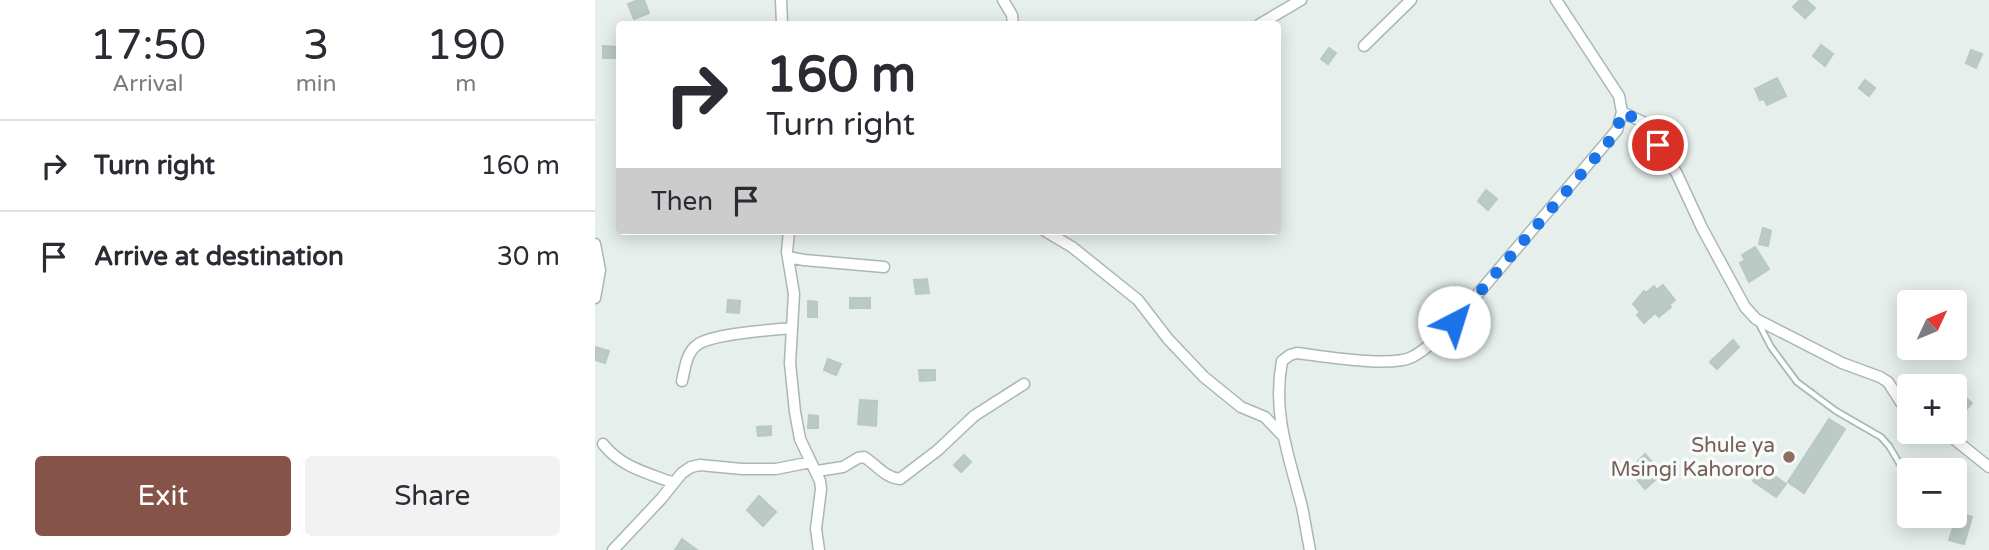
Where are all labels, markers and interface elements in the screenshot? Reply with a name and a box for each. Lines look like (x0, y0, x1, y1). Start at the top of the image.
text: 17:50 (90, 20, 206, 71)
text: 3 (303, 20, 329, 71)
text: 190 (426, 20, 505, 71)
text: 160 m (766, 46, 916, 105)
icon: right (651, 49, 742, 140)
text: Arrival (112, 70, 183, 98)
text: min (296, 70, 337, 98)
text: m (455, 70, 476, 98)
text: Turn right (766, 106, 915, 144)
pin (1628, 115, 1688, 175)
icon: arrive (1639, 126, 1677, 164)
icon: right (35, 147, 73, 185)
text: Turn right (94, 150, 215, 181)
text: 160 m (480, 150, 560, 181)
icon: arrive (727, 182, 765, 220)
text: Then (651, 186, 713, 217)
icon: arrive (35, 238, 73, 276)
text: Arrive at destination (94, 241, 344, 272)
text: 30 m (497, 241, 560, 272)
position arrow (1417, 285, 1491, 359)
north arrow (1897, 290, 1967, 360)
map controls (1897, 290, 1967, 528)
button: + (1897, 374, 1967, 444)
place label: Shule ya Msingi Kahororo (1610, 433, 1775, 482)
marker: Shule ya Msingi Kahororo (1781, 449, 1797, 465)
button: Exit (35, 456, 291, 536)
button: Share (305, 456, 560, 536)
button: − (1897, 458, 1967, 528)

